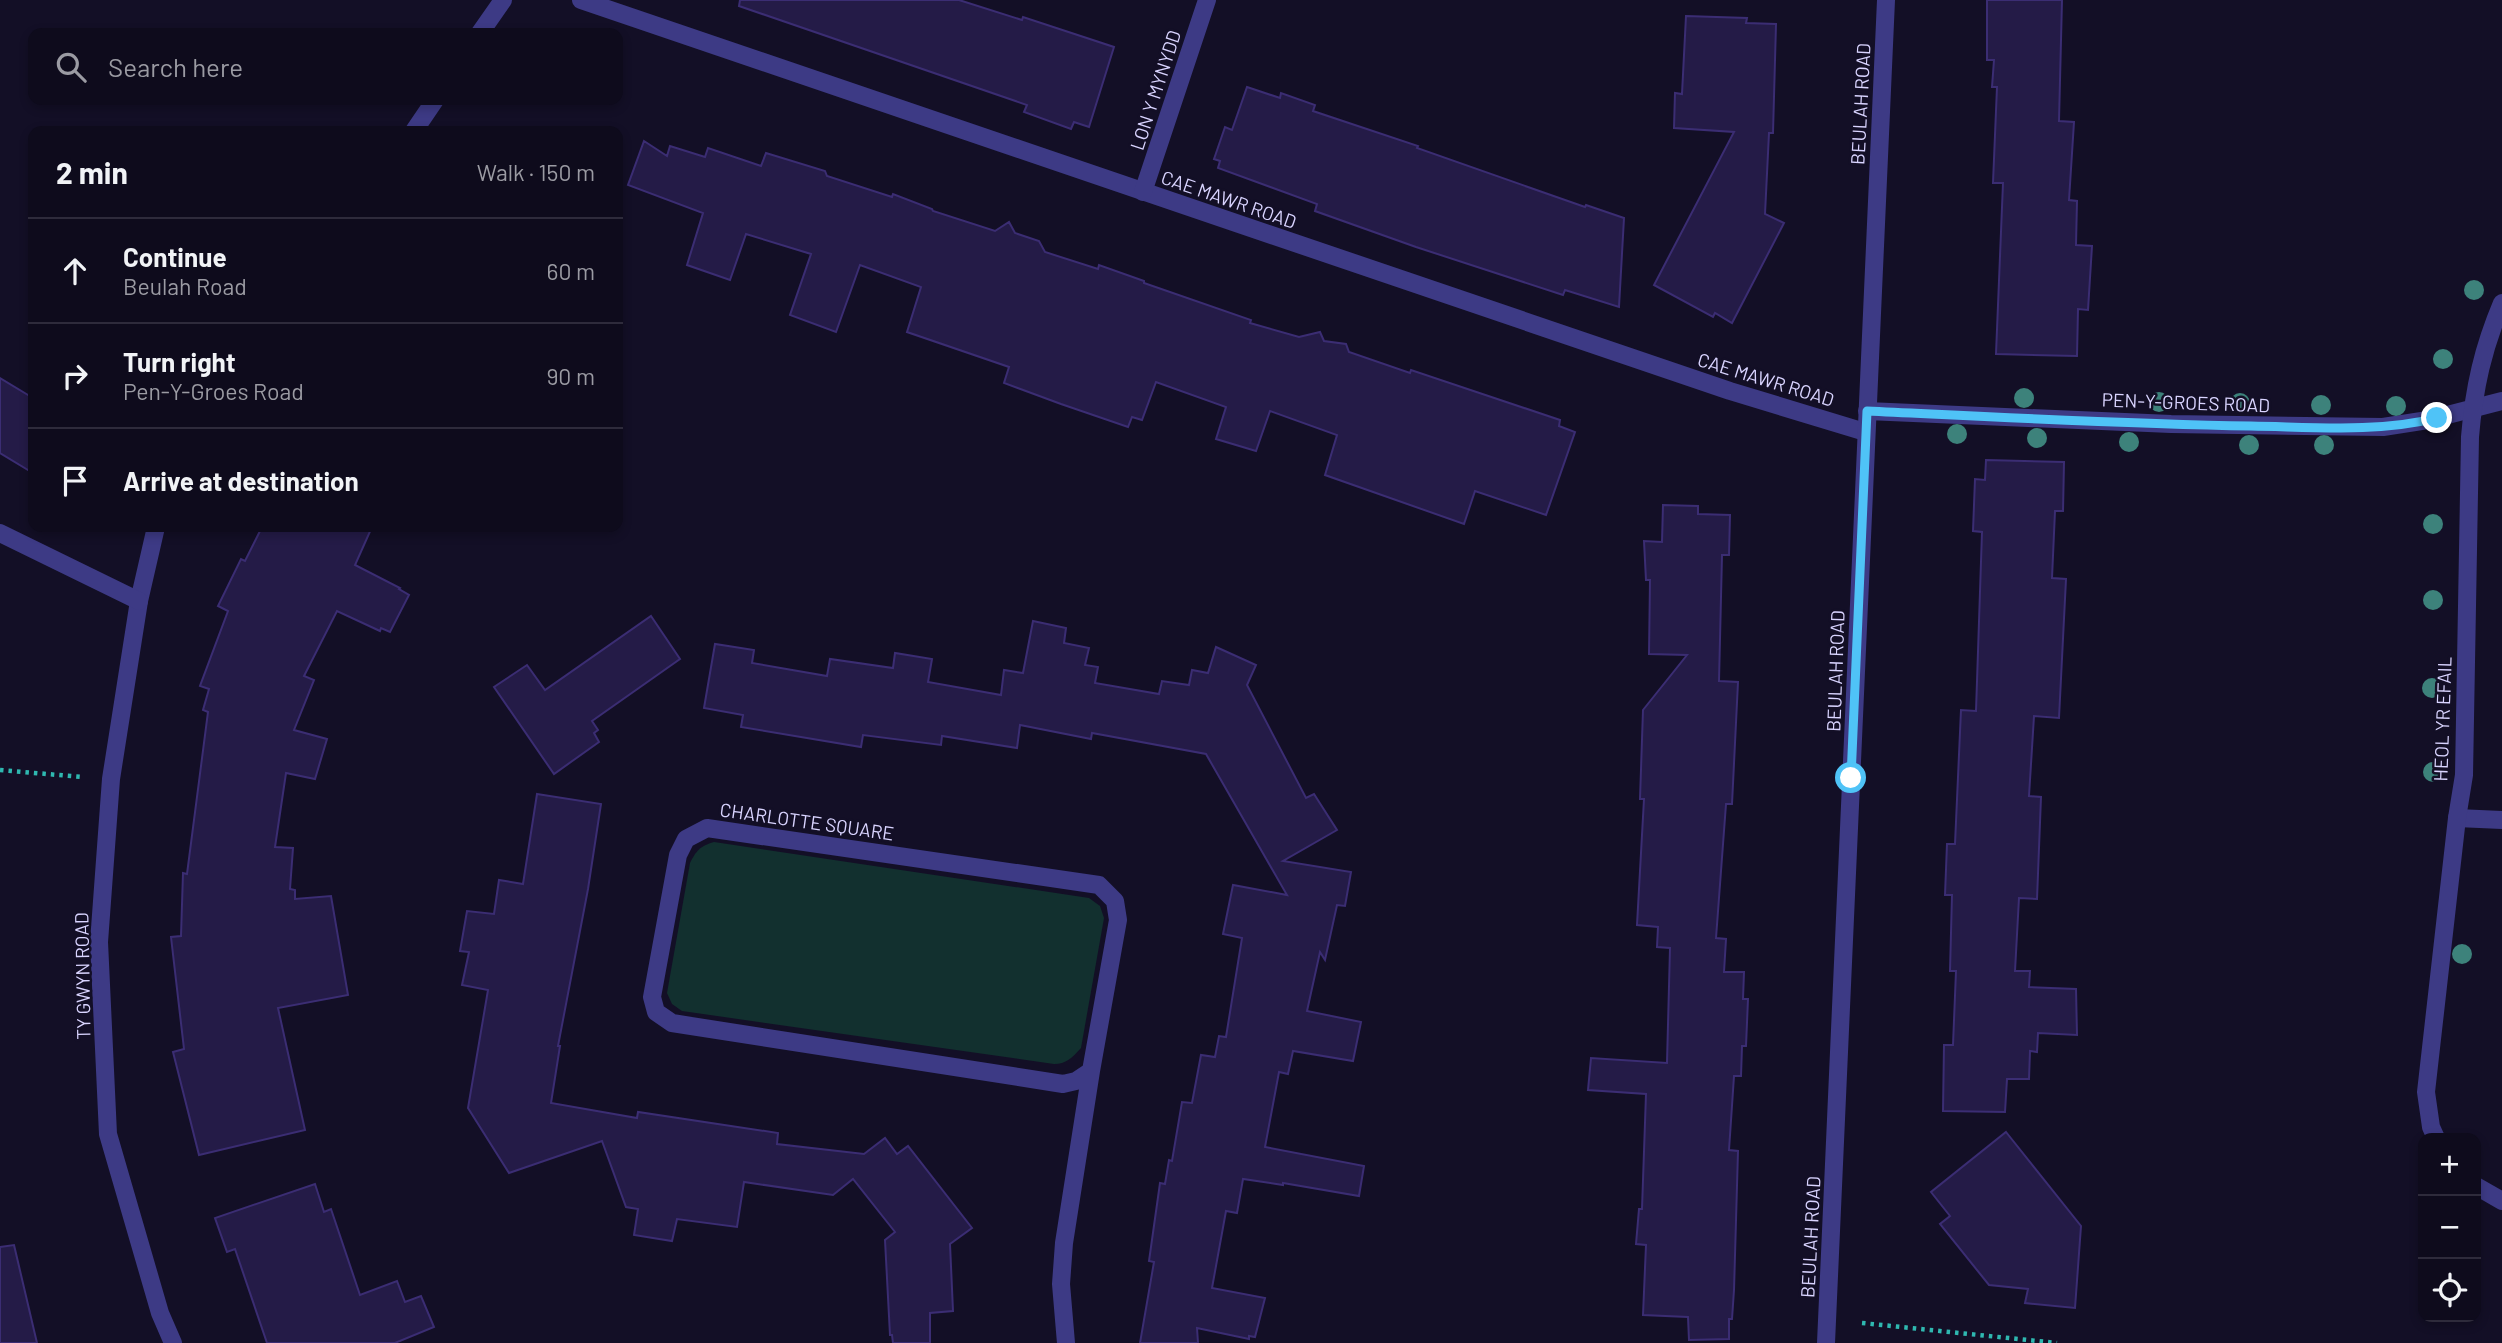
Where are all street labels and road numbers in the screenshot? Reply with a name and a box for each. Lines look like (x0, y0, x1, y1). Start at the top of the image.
street label: LON Y MYNYDD (1125, 27, 1185, 153)
street label: BEULAH ROAD (1845, 43, 1875, 165)
street label: CAE MAWR ROAD (1158, 165, 1300, 233)
street label: CAE MAWR ROAD (1695, 347, 1837, 411)
street label: PEN-Y-GROES ROAD (2101, 388, 2271, 416)
street label: BEULAH ROAD (1821, 610, 1849, 732)
street label: HEOL YR EFAIL (2428, 656, 2456, 782)
street label: CHARLOTTE SQUARE (719, 797, 895, 845)
street label: TY GWYN ROAD (69, 912, 95, 1040)
street label: BEULAH ROAD (1795, 1176, 1825, 1298)

